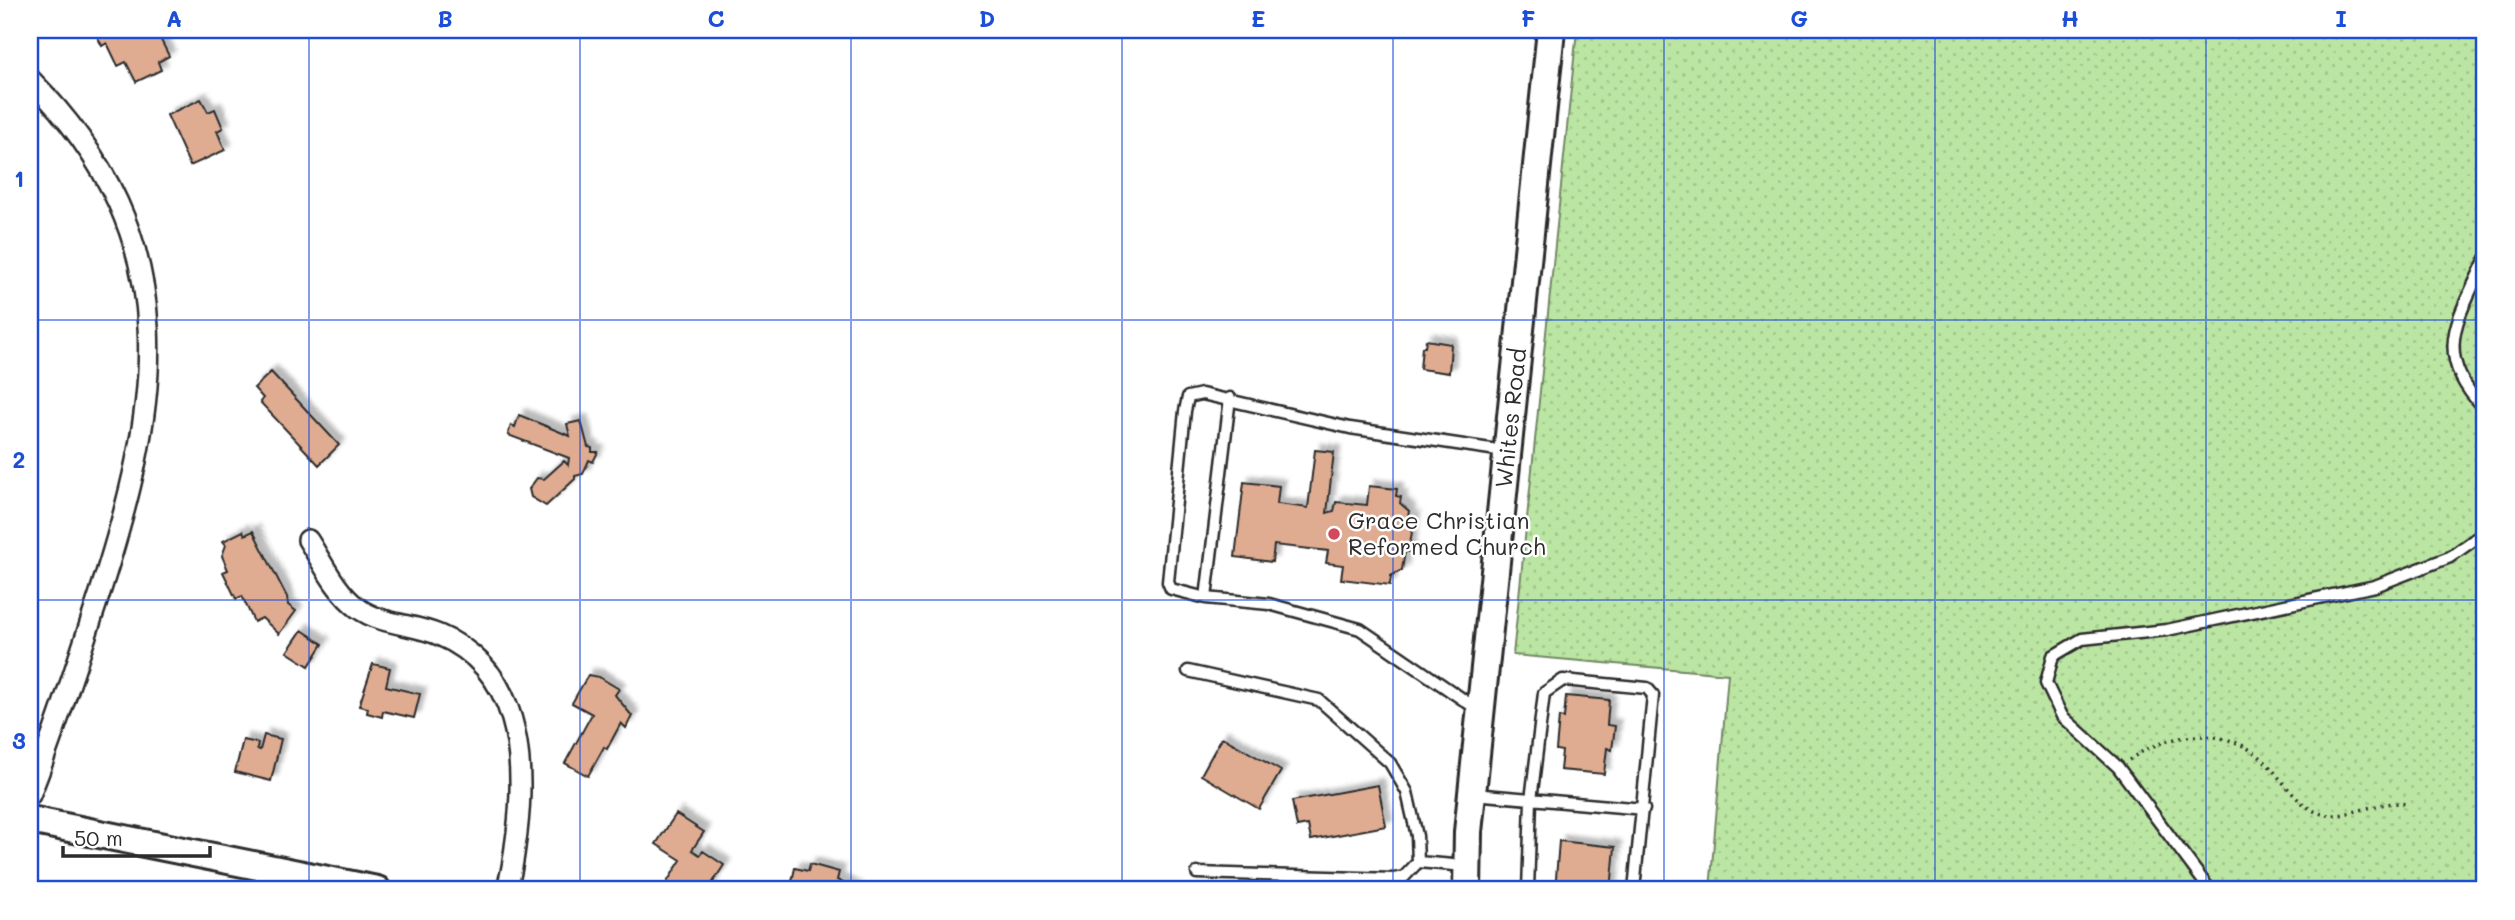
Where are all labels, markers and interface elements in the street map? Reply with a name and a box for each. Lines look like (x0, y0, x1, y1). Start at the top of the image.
text: A (166, 3, 182, 33)
text: B (437, 3, 453, 33)
text: C (707, 3, 725, 33)
text: D (979, 3, 995, 33)
text: E (1251, 3, 1265, 33)
text: F (1521, 3, 1535, 33)
text: G (1790, 3, 1808, 33)
text: H (2061, 3, 2079, 33)
text: I (2335, 3, 2347, 33)
text: 1 (14, 163, 24, 193)
street label: Whites Road (1488, 347, 1532, 489)
text: 2 (13, 444, 25, 474)
place label: Grace Christian Reformed Church (1348, 505, 1546, 561)
marker: Grace Christian Reformed Church (1326, 526, 1342, 542)
text: 3 (12, 725, 26, 755)
scale bar (63, 815, 210, 859)
text: 50 m (74, 824, 123, 851)

